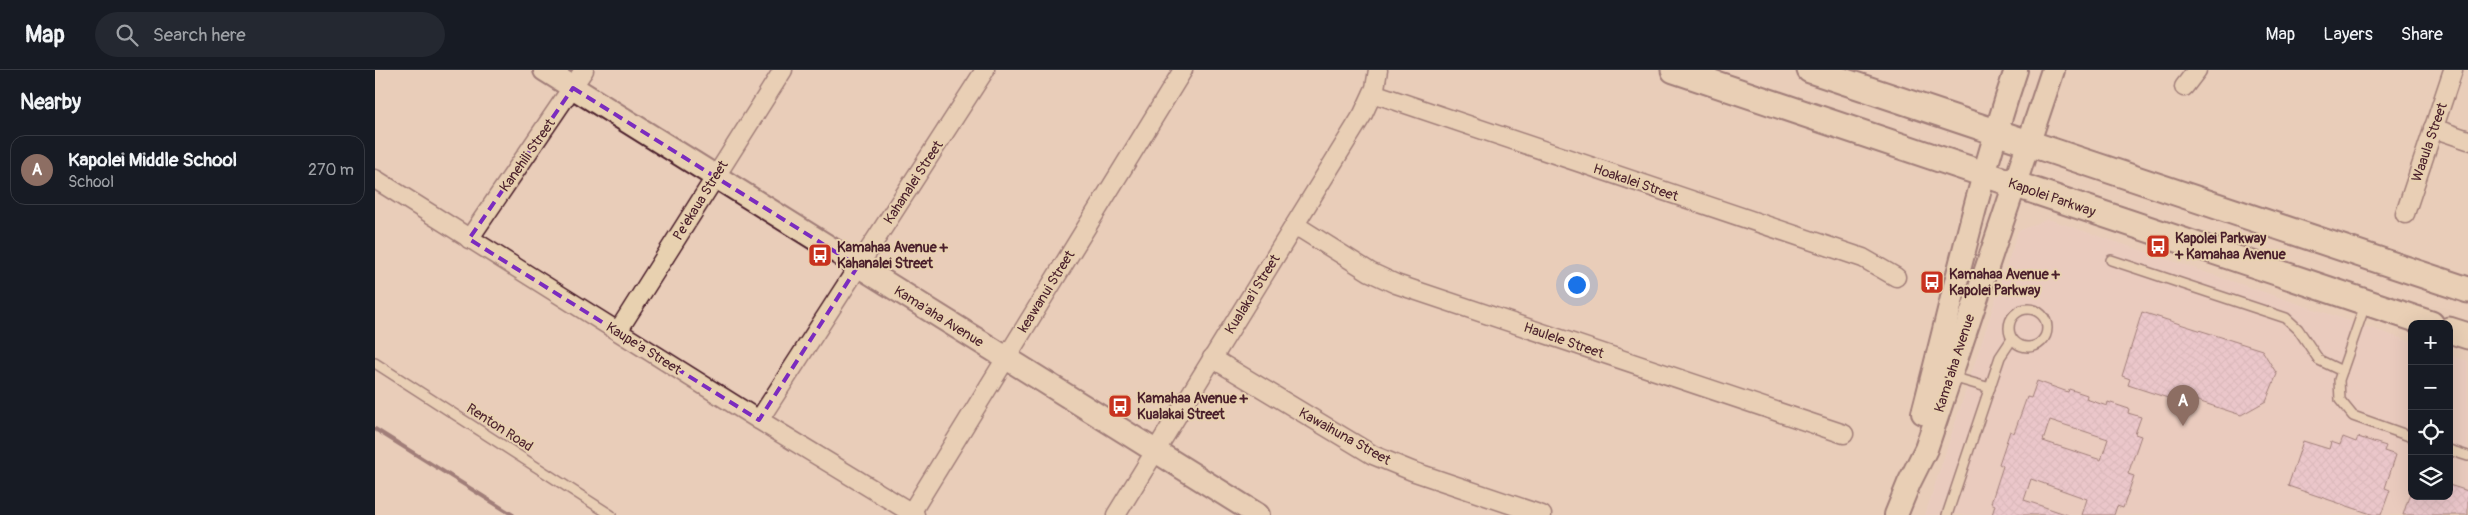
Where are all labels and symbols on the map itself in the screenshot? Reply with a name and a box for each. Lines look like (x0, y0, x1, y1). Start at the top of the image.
street label: Waaula Street (2408, 100, 2451, 184)
street label: Kanehili Street (496, 115, 559, 195)
street label: Kahanalei Street (880, 137, 947, 227)
street label: Pe'ekaua Street (669, 157, 732, 243)
street label: Hoakalei Street (1591, 160, 1681, 205)
street label: Kapolei Parkway (2006, 175, 2098, 220)
place label: Kapolei Parkway + Kamahaa Avenue (2174, 230, 2287, 263)
bus stop icon: Kapolei Parkway + Kamahaa Avenue (2145, 233, 2171, 259)
place label: Kamahaa Avenue + Kahanalei Street (837, 239, 949, 272)
bus stop icon: Kamahaa Avenue + Kahanalei Street (807, 242, 833, 268)
street label: keawanui Street (1015, 247, 1079, 335)
street label: Kualaka'i Street (1221, 251, 1284, 337)
place label: Kamahaa Avenue + Kapolei Parkway (1949, 266, 2061, 299)
bus stop icon: Kamahaa Avenue + Kapolei Parkway (1919, 269, 1945, 295)
your location (1564, 272, 1590, 298)
street label: Kama'aha Avenue (891, 282, 987, 351)
street label: Kama'aha Avenue (1931, 312, 1978, 414)
street label: Kaupe'a Street (603, 319, 685, 378)
street label: Haulele Street (1522, 319, 1606, 362)
pin: A (2167, 385, 2199, 426)
place label: Kamahaa Avenue + Kualakai Street (1137, 390, 1249, 423)
bus stop icon: Kamahaa Avenue + Kualakai Street (1107, 393, 1133, 419)
street label: Renton Road (463, 400, 536, 455)
street label: Kawaihuna Street (1296, 404, 1394, 469)

